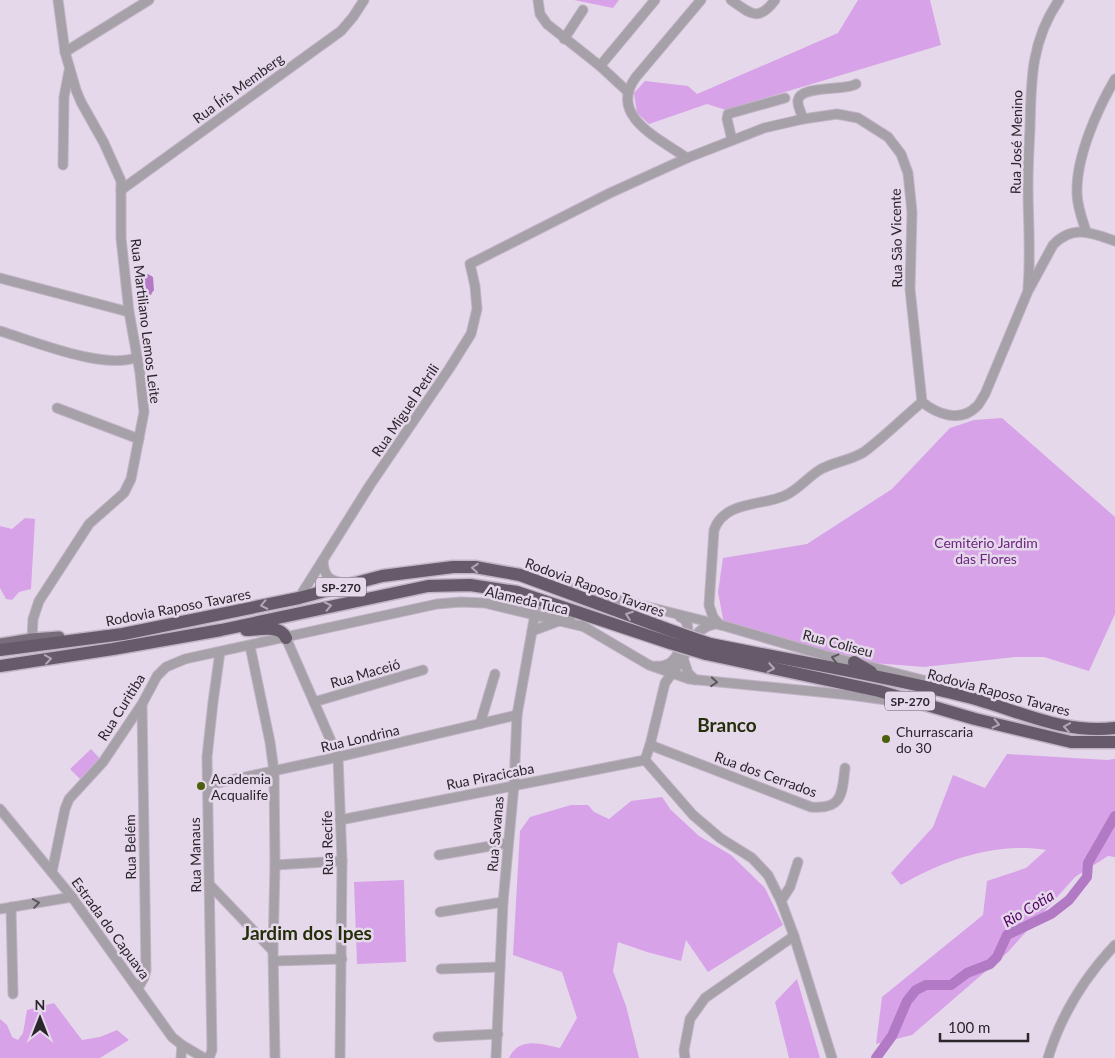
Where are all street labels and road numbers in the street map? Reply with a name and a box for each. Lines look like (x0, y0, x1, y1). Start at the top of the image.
street label: Rua Íris Memberg (189, 49, 287, 127)
street label: Rua José Menino (1007, 90, 1025, 194)
street label: Rua São Vicente (887, 188, 905, 288)
street label: Rua Martiliano Lemos Leite (127, 237, 165, 405)
street label: Rua Miguel Petrili (368, 360, 442, 460)
street label: Rodovia Raposo Tavares (523, 554, 667, 620)
road number: SP-270 (316, 578, 366, 596)
street label: Alameda Tuca (484, 582, 570, 618)
street label: Rodovia Raposo Tavares (104, 585, 252, 629)
street label: Rua Coliseu (801, 625, 875, 661)
street label: Rua Maceió (328, 655, 402, 691)
street label: Rodovia Raposo Tavares (926, 665, 1072, 719)
street label: Rua Curitiba (94, 670, 148, 744)
road number: SP-270 (885, 691, 935, 710)
street label: Rua Londrina (319, 721, 401, 755)
street label: Rua dos Cerrados (712, 748, 820, 800)
street label: Rua Piracicaba (445, 759, 535, 793)
street label: Rua Savanas (483, 795, 507, 873)
street label: Rua Recife (318, 811, 336, 875)
street label: Rua Belém (121, 814, 139, 880)
street label: Rua Manaus (186, 817, 204, 893)
street label: Estrada do Capuava (68, 874, 154, 982)

